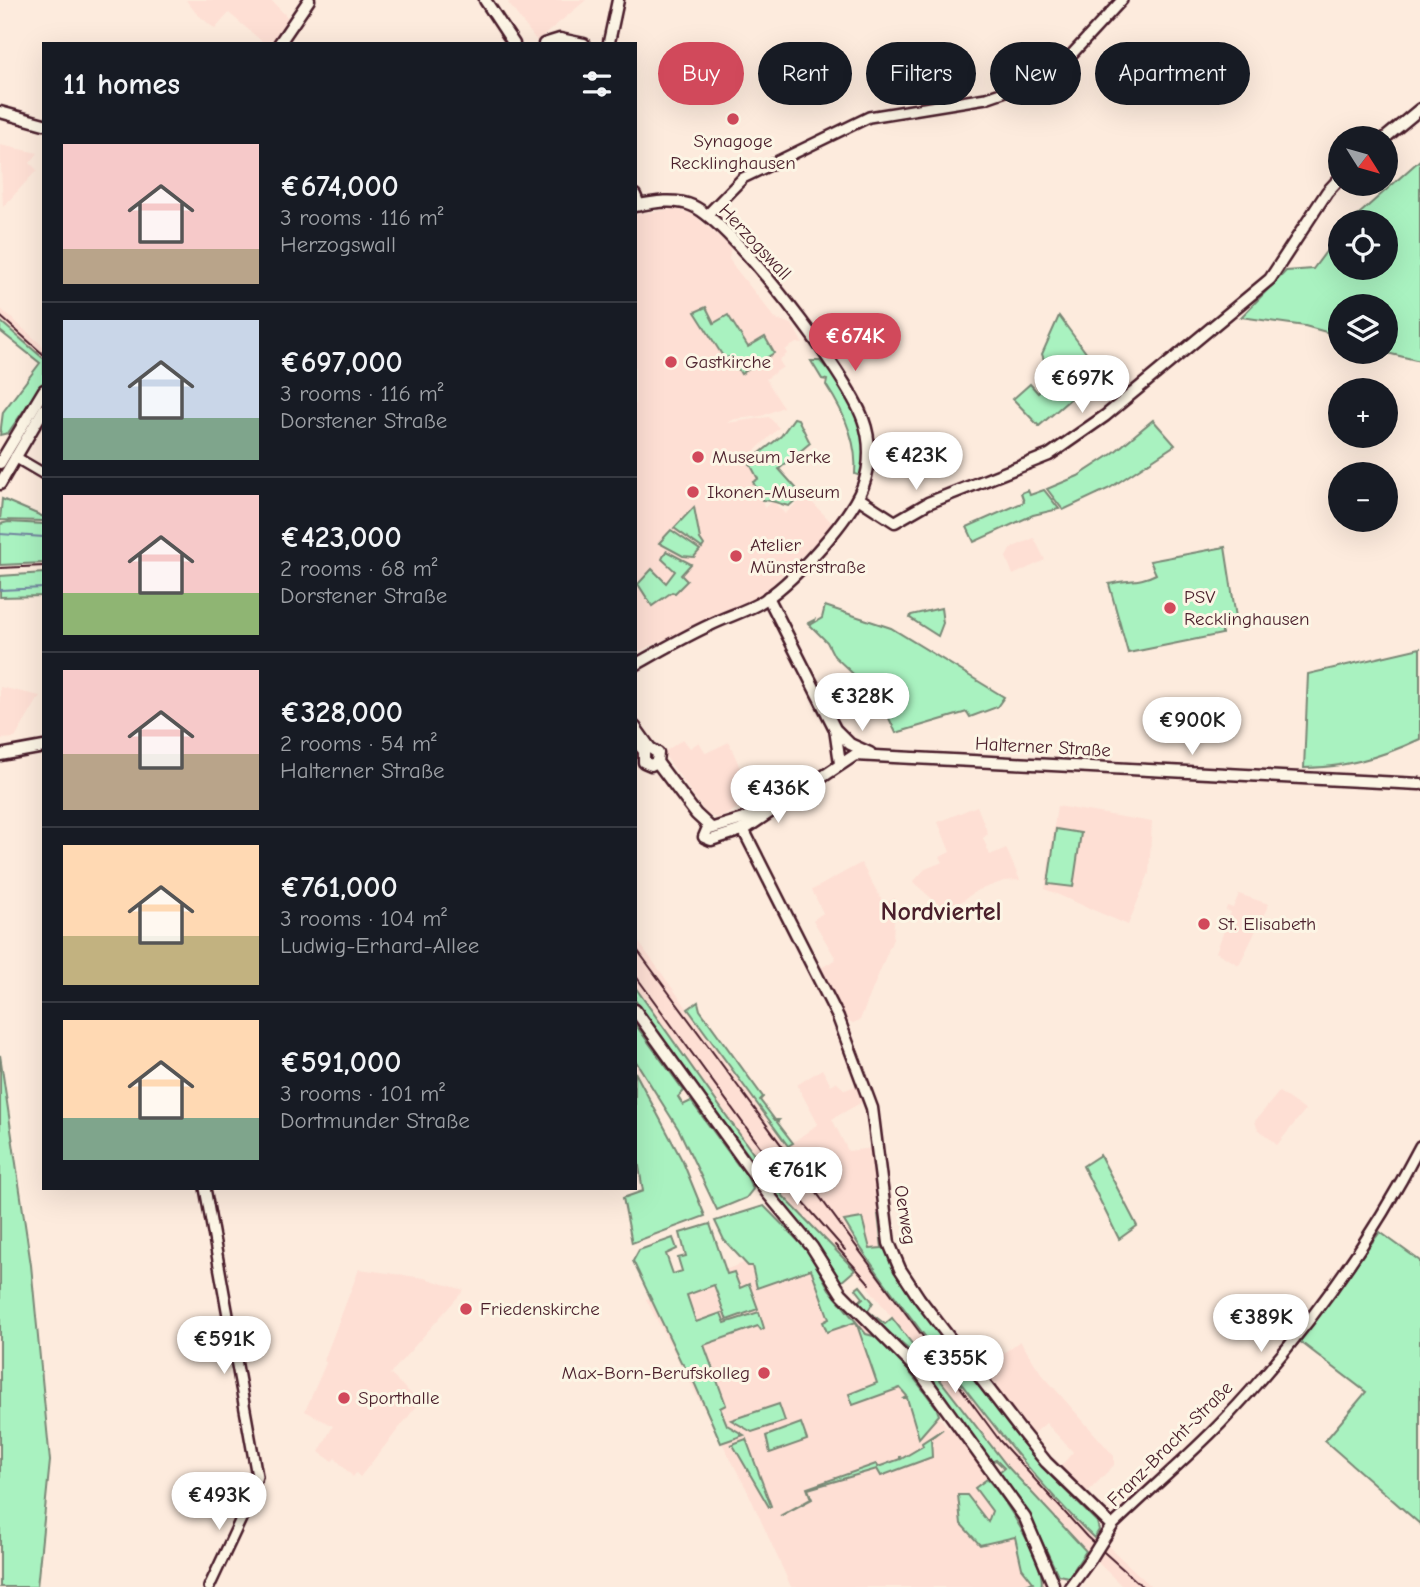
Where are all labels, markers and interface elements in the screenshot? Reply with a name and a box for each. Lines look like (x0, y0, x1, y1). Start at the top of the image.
chip: Buy (658, 42, 744, 105)
chip: Rent (758, 42, 852, 105)
chip: Filters (866, 42, 976, 105)
chip: New (990, 42, 1081, 105)
chip: Apartment (1095, 42, 1250, 105)
icon: filters (578, 65, 616, 103)
text: 11 homes (63, 67, 180, 102)
marker: Synagoge Recklinghausen (725, 111, 741, 127)
north arrow (1328, 126, 1398, 196)
map controls (1328, 126, 1398, 532)
place label: Synagoge Recklinghausen (670, 130, 796, 174)
text: €674,000 (280, 169, 399, 204)
icon: home (119, 172, 203, 256)
street label: Herzogswall (714, 199, 796, 285)
text: 3 rooms · 116 m² (280, 204, 444, 231)
button: locate (1328, 210, 1398, 280)
text: Herzogswall (280, 231, 396, 258)
button: layers (1328, 294, 1398, 364)
pin: €674K (806, 314, 904, 373)
text: €674K (825, 322, 885, 349)
text: €697,000 (280, 345, 403, 380)
icon: home (119, 348, 203, 432)
place label: Gastkirche (685, 351, 771, 373)
marker: Gastkirche (663, 354, 679, 370)
pin: €697K (1033, 356, 1131, 415)
text: €697K (1050, 364, 1114, 391)
button: + (1328, 378, 1398, 448)
text: 3 rooms · 116 m² (280, 380, 444, 407)
text: Dorstener Straße (280, 407, 447, 434)
pin: €423K (867, 433, 965, 492)
text: €423K (885, 441, 947, 468)
place label: Museum Jerke (712, 446, 831, 468)
marker: Museum Jerke (690, 449, 706, 465)
button: − (1328, 462, 1398, 532)
place label: Ikonen-Museum (707, 481, 840, 503)
marker: Ikonen-Museum (685, 484, 701, 500)
text: €423,000 (280, 520, 402, 555)
icon: home (119, 523, 203, 607)
place label: Atelier Münsterstraße (750, 534, 866, 578)
marker: Atelier Münsterstraße (728, 548, 744, 564)
text: 2 rooms · 68 m² (280, 555, 438, 582)
text: Dorstener Straße (280, 582, 447, 609)
place label: PSV Recklinghausen (1184, 586, 1310, 630)
marker: PSV Recklinghausen (1162, 600, 1178, 616)
pin: €328K (813, 674, 911, 733)
text: €328K (830, 682, 894, 709)
text: €328,000 (280, 695, 403, 730)
icon: home (119, 698, 203, 782)
pin: €900K (1143, 698, 1241, 757)
text: €900K (1158, 706, 1226, 733)
text: 2 rooms · 54 m² (280, 730, 437, 757)
street label: Halterner Straße (975, 732, 1111, 762)
text: Halterner Straße (280, 757, 445, 784)
pin: €436K (729, 766, 827, 825)
text: €436K (747, 774, 809, 801)
text: €761,000 (280, 870, 398, 905)
icon: home (119, 873, 203, 957)
district label: Nordviertel (880, 897, 1002, 927)
text: 3 rooms · 104 m² (280, 905, 447, 932)
place label: St. Elisabeth (1218, 913, 1316, 935)
marker: St. Elisabeth (1196, 916, 1212, 932)
text: Ludwig-Erhard-Allee (280, 932, 479, 959)
text: €591,000 (280, 1045, 401, 1080)
icon: home (119, 1048, 203, 1132)
text: 3 rooms · 101 m² (280, 1080, 445, 1107)
text: Dortmunder Straße (280, 1107, 470, 1134)
pin: €761K (748, 1148, 846, 1207)
text: €761K (767, 1156, 827, 1183)
street label: Oerweg (889, 1184, 921, 1246)
pin: €389K (1212, 1294, 1310, 1354)
place label: Friedenskirche (480, 1298, 600, 1320)
marker: Friedenskirche (458, 1301, 474, 1317)
text: €389K (1229, 1303, 1293, 1330)
pin: €591K (175, 1316, 273, 1376)
text: €591K (193, 1325, 255, 1352)
pin: €355K (906, 1336, 1004, 1395)
text: €355K (923, 1344, 987, 1371)
place label: Max-Born-Berufskolleg (562, 1362, 750, 1384)
marker: Max-Born-Berufskolleg (756, 1365, 772, 1381)
street label: Franz-Bracht-Straße (1103, 1377, 1237, 1511)
place label: Sporthalle (358, 1387, 439, 1409)
marker: Sporthalle (336, 1390, 352, 1406)
pin: €493K (170, 1472, 268, 1532)
text: €493K (188, 1481, 250, 1508)

